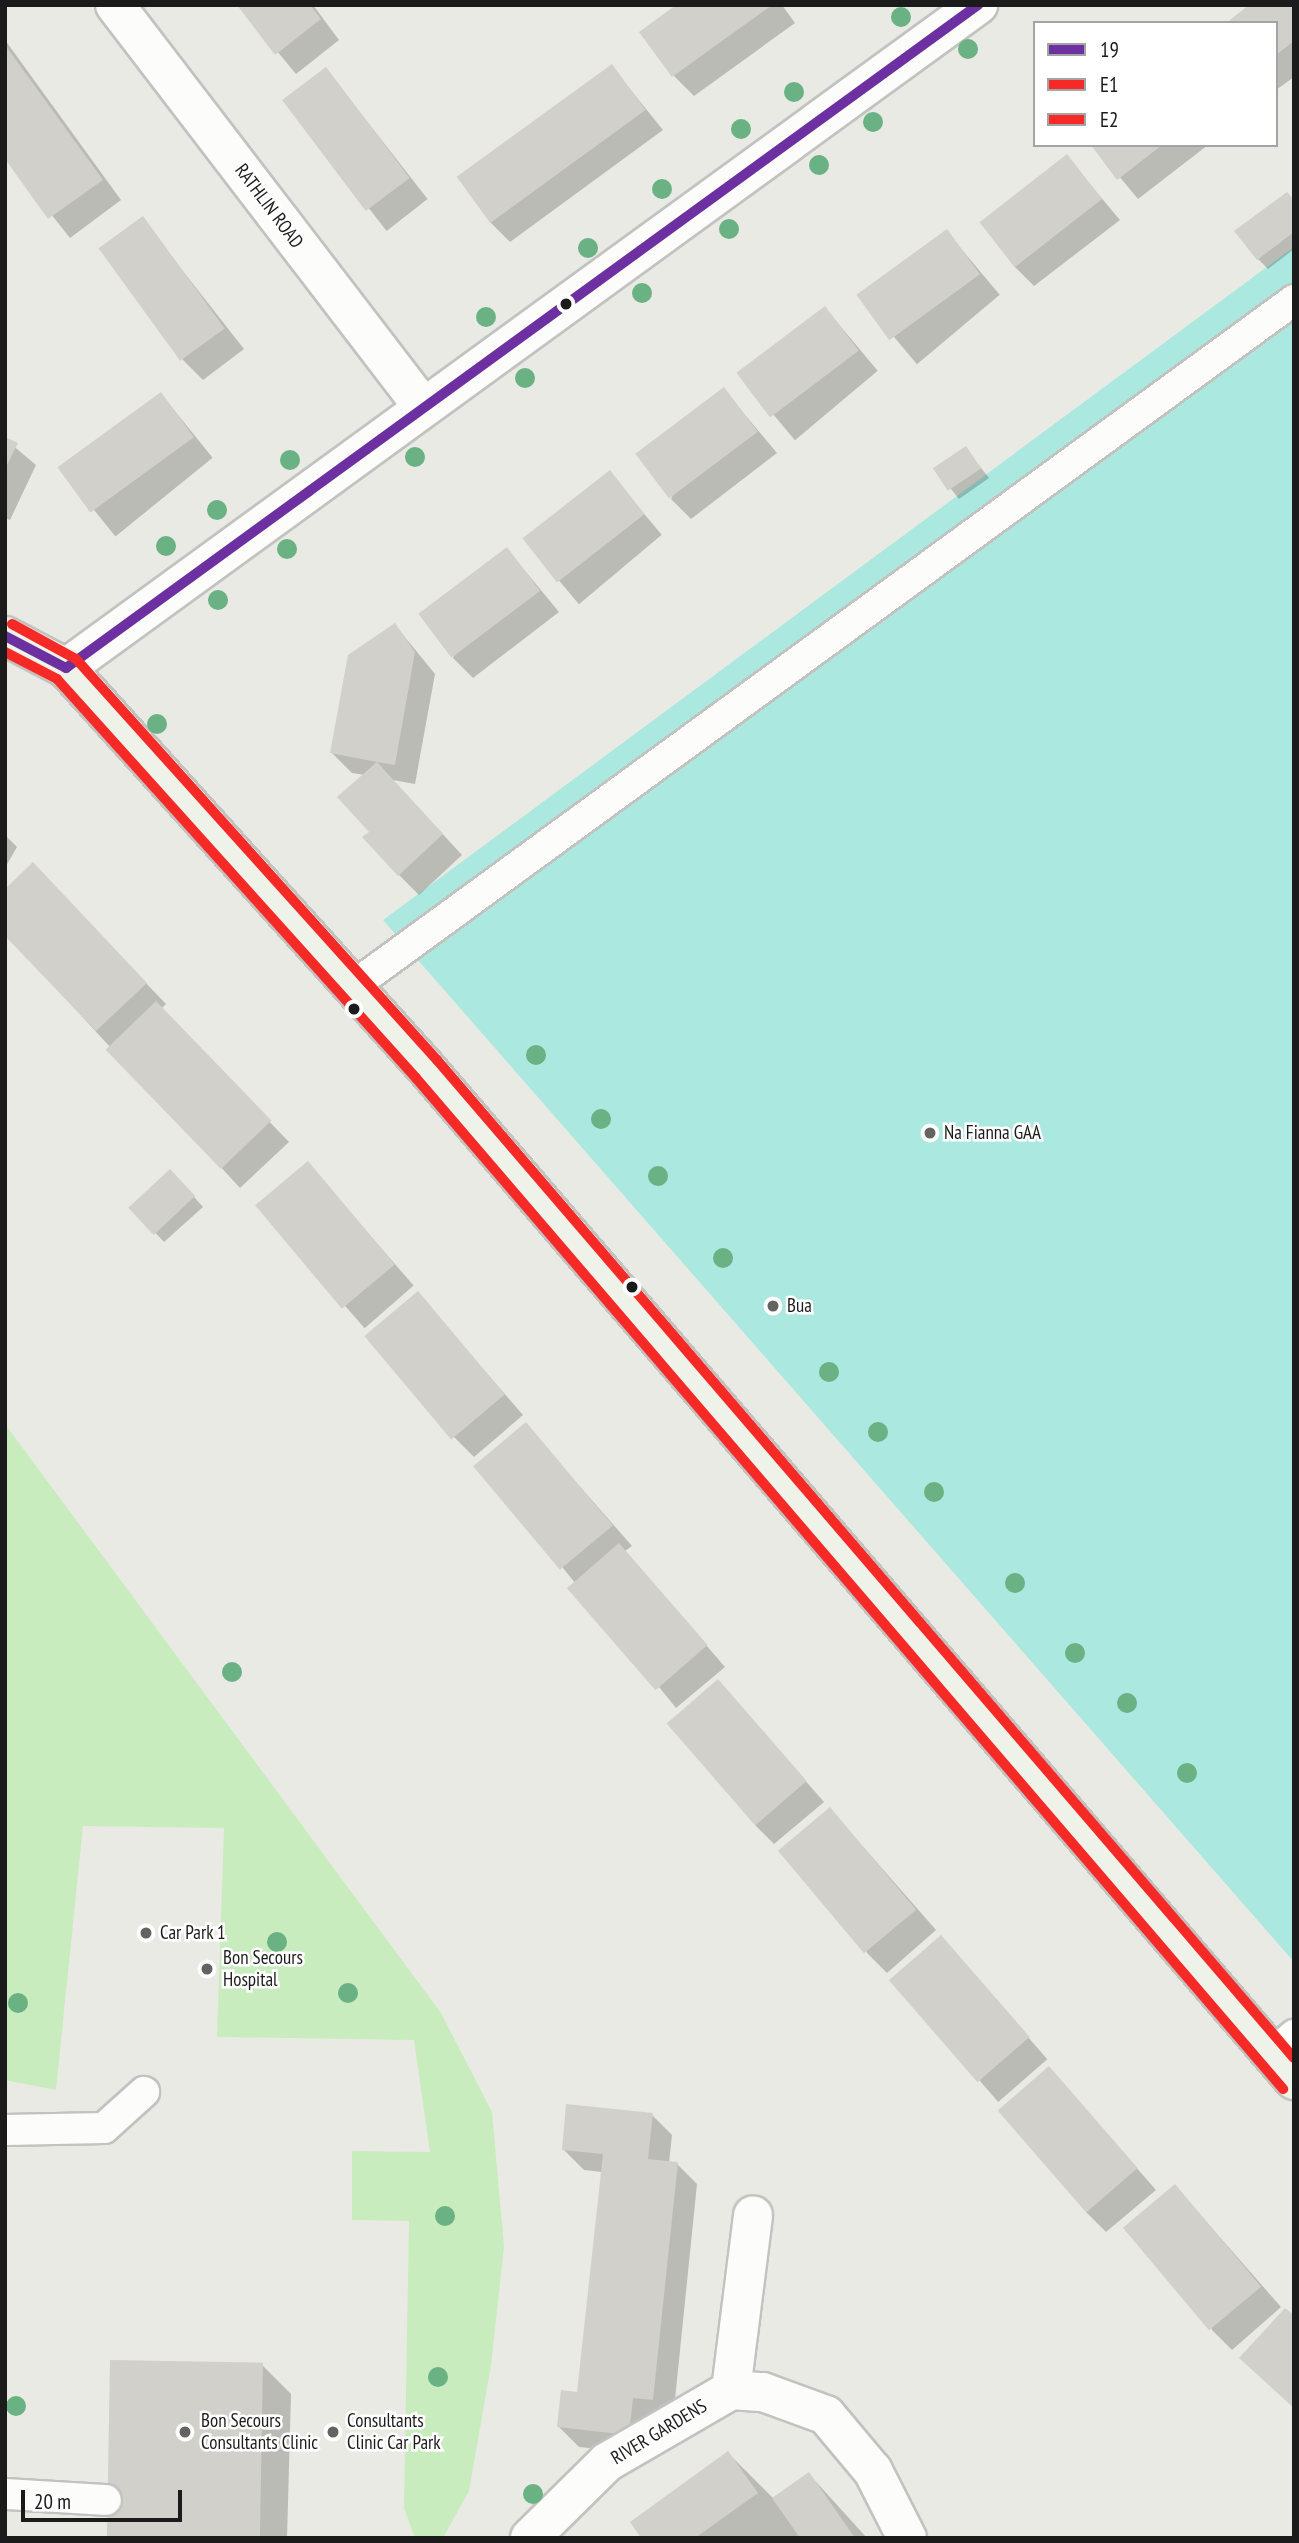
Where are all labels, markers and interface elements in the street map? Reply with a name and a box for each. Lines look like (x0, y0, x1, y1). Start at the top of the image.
legend (1033, 21, 1278, 147)
text: 19 (1100, 36, 1119, 63)
text: E1 (1100, 71, 1118, 98)
text: E2 (1100, 106, 1118, 133)
street label: RATHLIN ROAD (230, 159, 308, 253)
unlabelled marker (559, 297, 573, 311)
unlabelled marker (347, 1002, 361, 1016)
place label: Na Fianna GAA (944, 1122, 1041, 1144)
marker: Na Fianna GAA (922, 1125, 938, 1141)
unlabelled marker (625, 1280, 639, 1294)
place label: Bua (787, 1295, 812, 1317)
marker: Bua (765, 1298, 781, 1314)
place label: Car Park 1 (160, 1922, 226, 1944)
marker: Car Park 1 (138, 1925, 154, 1941)
place label: Bon Secours Hospital (223, 1947, 303, 1991)
marker: Bon Secours Hospital (197, 1959, 217, 1979)
street label: RIVER GARDENS (607, 2395, 711, 2469)
place label: Bon Secours Consultants Clinic (201, 2410, 318, 2454)
place label: Consultants Clinic Car Park (347, 2410, 441, 2454)
marker: Bon Secours Consultants Clinic (175, 2422, 195, 2442)
marker: Consultants Clinic Car Park (325, 2424, 341, 2440)
scale bar (24, 2476, 186, 2520)
text: 20 m (34, 2488, 71, 2515)

